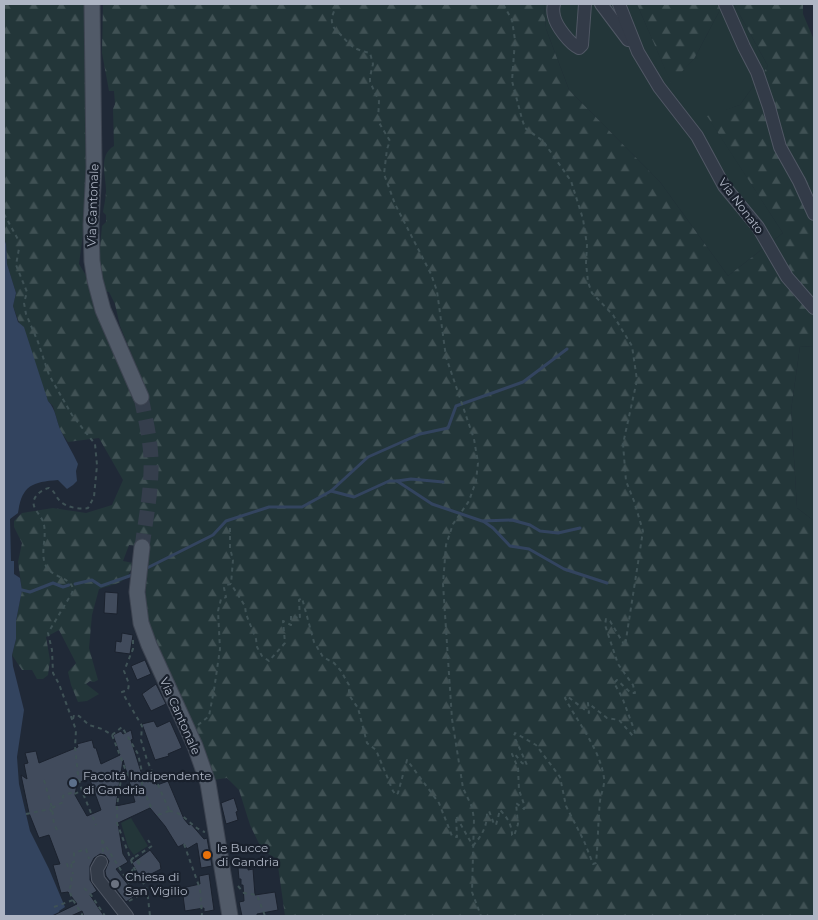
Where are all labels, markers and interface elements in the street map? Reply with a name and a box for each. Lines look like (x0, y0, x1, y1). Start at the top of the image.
street label: Via Cantonale (84, 163, 101, 247)
street label: Via Nonato (715, 175, 767, 237)
street label: Via Cantonale (157, 675, 204, 757)
place label: Facoltá Indipendente di Gandria (83, 768, 212, 797)
marker: Facoltá Indipendente di Gandria (67, 777, 79, 789)
place label: le Bucce di Gandria (217, 840, 279, 869)
marker: le Bucce di Gandria (201, 849, 213, 861)
place label: Chiesa di San Vigilio (125, 869, 188, 898)
marker: Chiesa di San Vigilio (109, 878, 121, 890)

